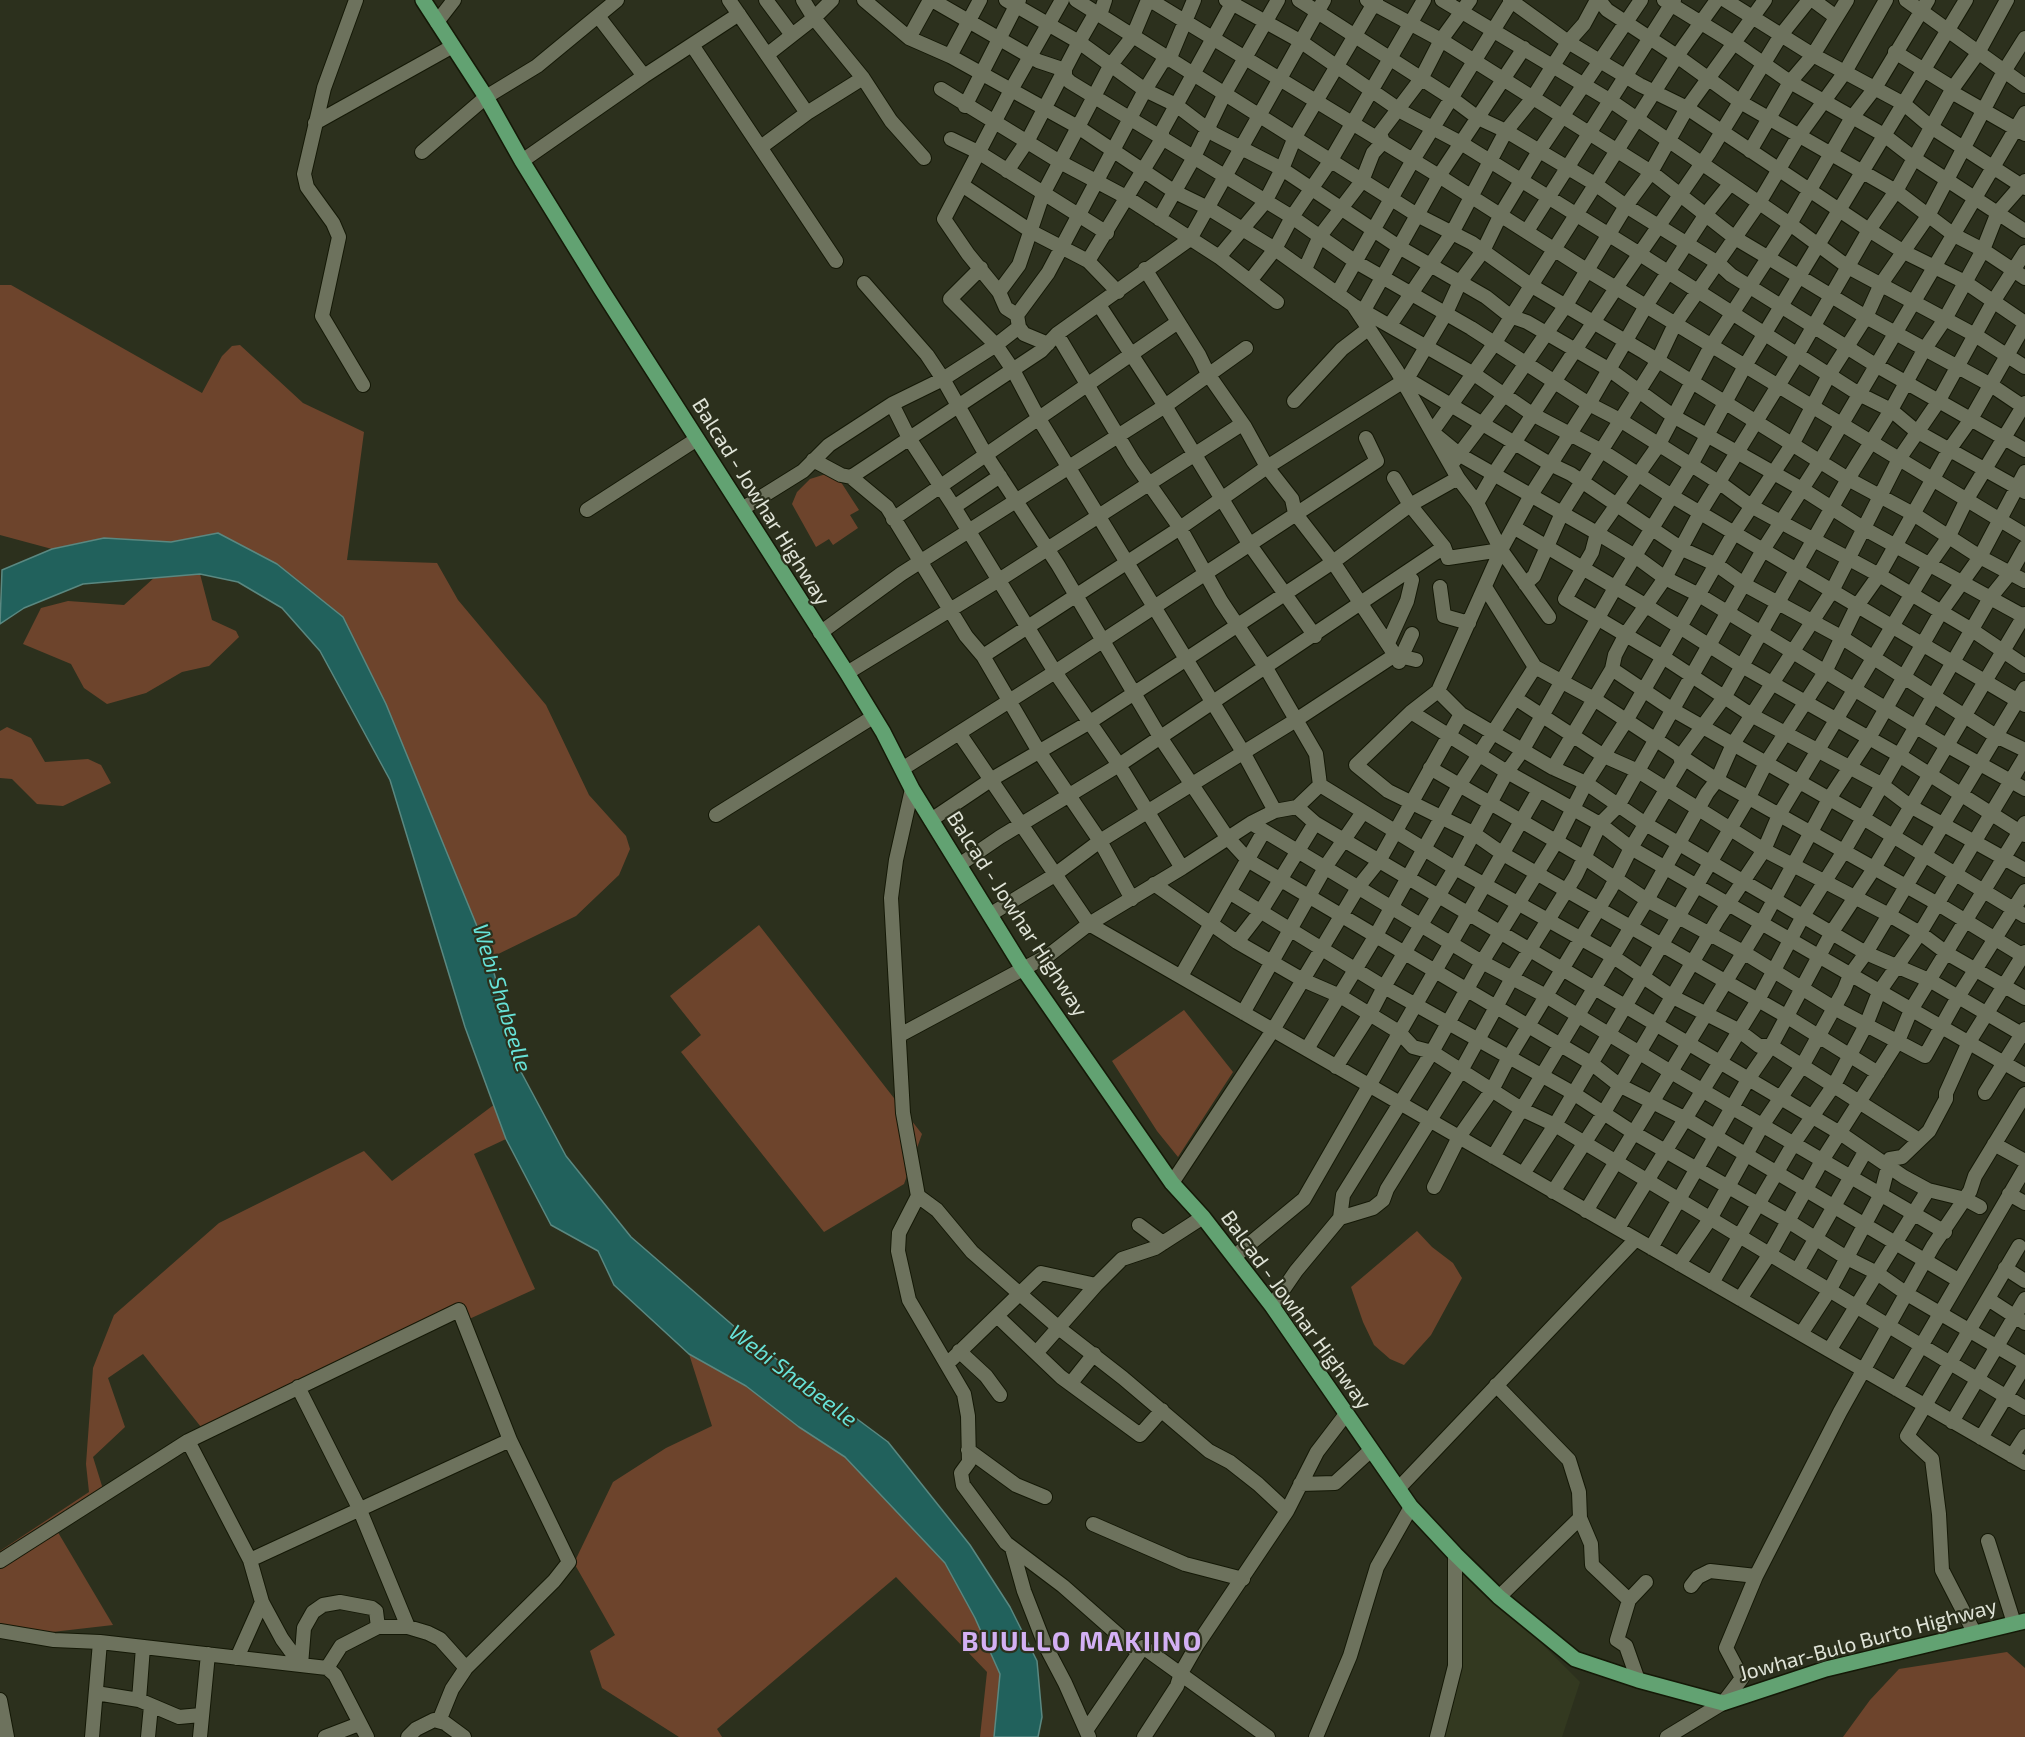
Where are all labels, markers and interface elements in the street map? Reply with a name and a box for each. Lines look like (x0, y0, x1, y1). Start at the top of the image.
street label: Balcad - Jowhar Highway (687, 394, 835, 610)
street label: Balcad - Jowhar Highway (941, 807, 1093, 1021)
water label: Webi Shabeelle (467, 921, 537, 1075)
street label: Balcad - Jowhar Highway (1215, 1206, 1377, 1414)
water label: Webi Shabeelle (724, 1319, 862, 1433)
street label: Jowhar-Bulo Burto Highway (1736, 1593, 2000, 1687)
district label: BUULLO MAKIINO (961, 1626, 1203, 1658)

